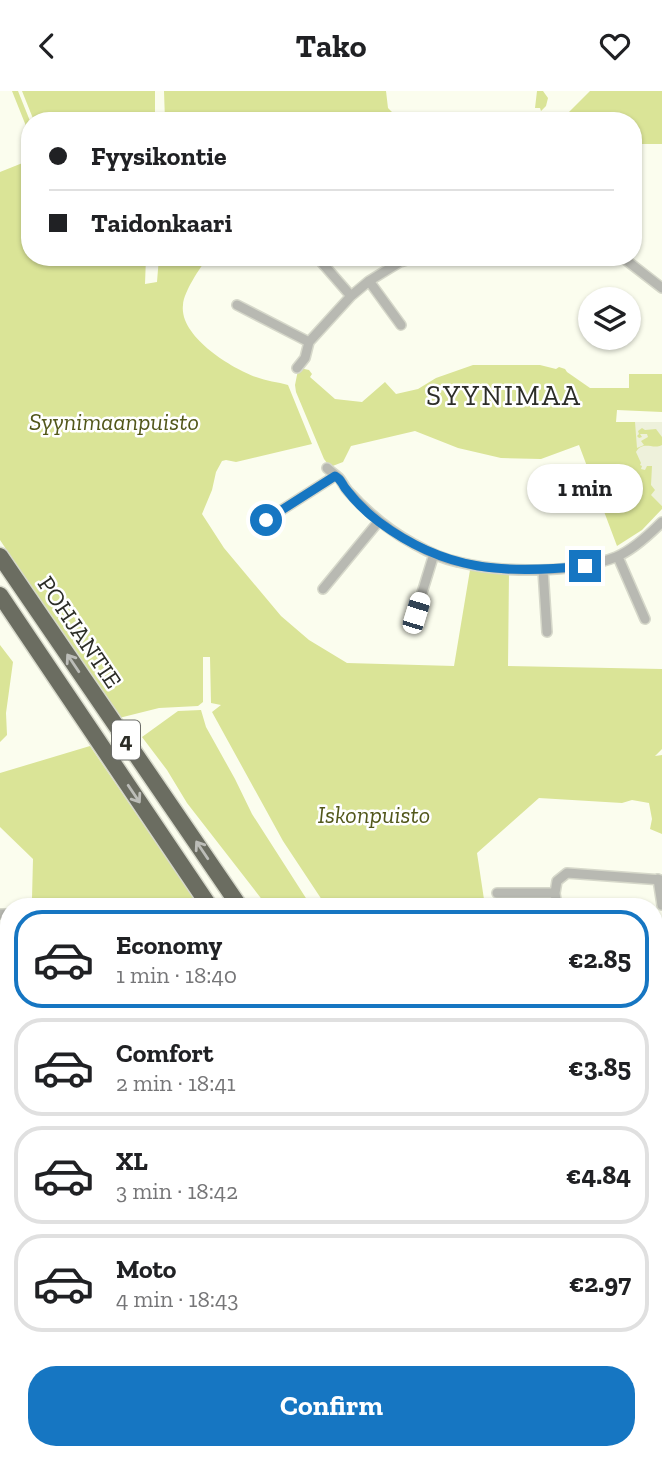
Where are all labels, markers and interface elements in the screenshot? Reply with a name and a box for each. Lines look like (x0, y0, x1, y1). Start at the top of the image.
icon: back (28, 27, 66, 65)
text: Tako (296, 27, 366, 65)
icon: heart (596, 27, 634, 65)
text: Fyysikontie (91, 140, 227, 172)
text: Taidonkaari (91, 207, 232, 239)
map controls (578, 287, 641, 350)
button: layers (578, 287, 641, 350)
district label: SYYNIMAA (426, 379, 582, 412)
park label: Syynimaanpuisto (29, 407, 199, 436)
callout: 1 min (527, 465, 643, 513)
text: 1 min (558, 474, 612, 502)
route start (250, 504, 282, 536)
route end (569, 550, 601, 582)
street label: POHJANTIE (32, 570, 128, 694)
car (400, 590, 433, 636)
one-way arrow (66, 654, 80, 673)
road number: 4 (112, 720, 140, 759)
one-way arrow (127, 784, 141, 803)
park label: Iskonpuisto (318, 800, 430, 829)
one-way arrow (195, 841, 209, 860)
icon: car (32, 928, 95, 991)
text: Economy (116, 929, 222, 961)
text: €2.85 (568, 943, 631, 975)
text: 1 min · 18:40 (116, 961, 237, 989)
icon: car (32, 1036, 95, 1099)
text: Comfort (116, 1037, 213, 1069)
text: €3.85 (568, 1051, 631, 1083)
text: 2 min · 18:41 (116, 1069, 236, 1097)
icon: car (32, 1144, 95, 1207)
text: XL (116, 1145, 148, 1177)
text: €4.84 (566, 1159, 631, 1191)
text: 3 min · 18:42 (116, 1177, 238, 1205)
icon: car (32, 1252, 95, 1315)
text: Moto (116, 1253, 176, 1285)
text: €2.97 (569, 1267, 631, 1299)
text: 4 min · 18:43 (116, 1285, 239, 1313)
button: Confirm (28, 1366, 635, 1446)

